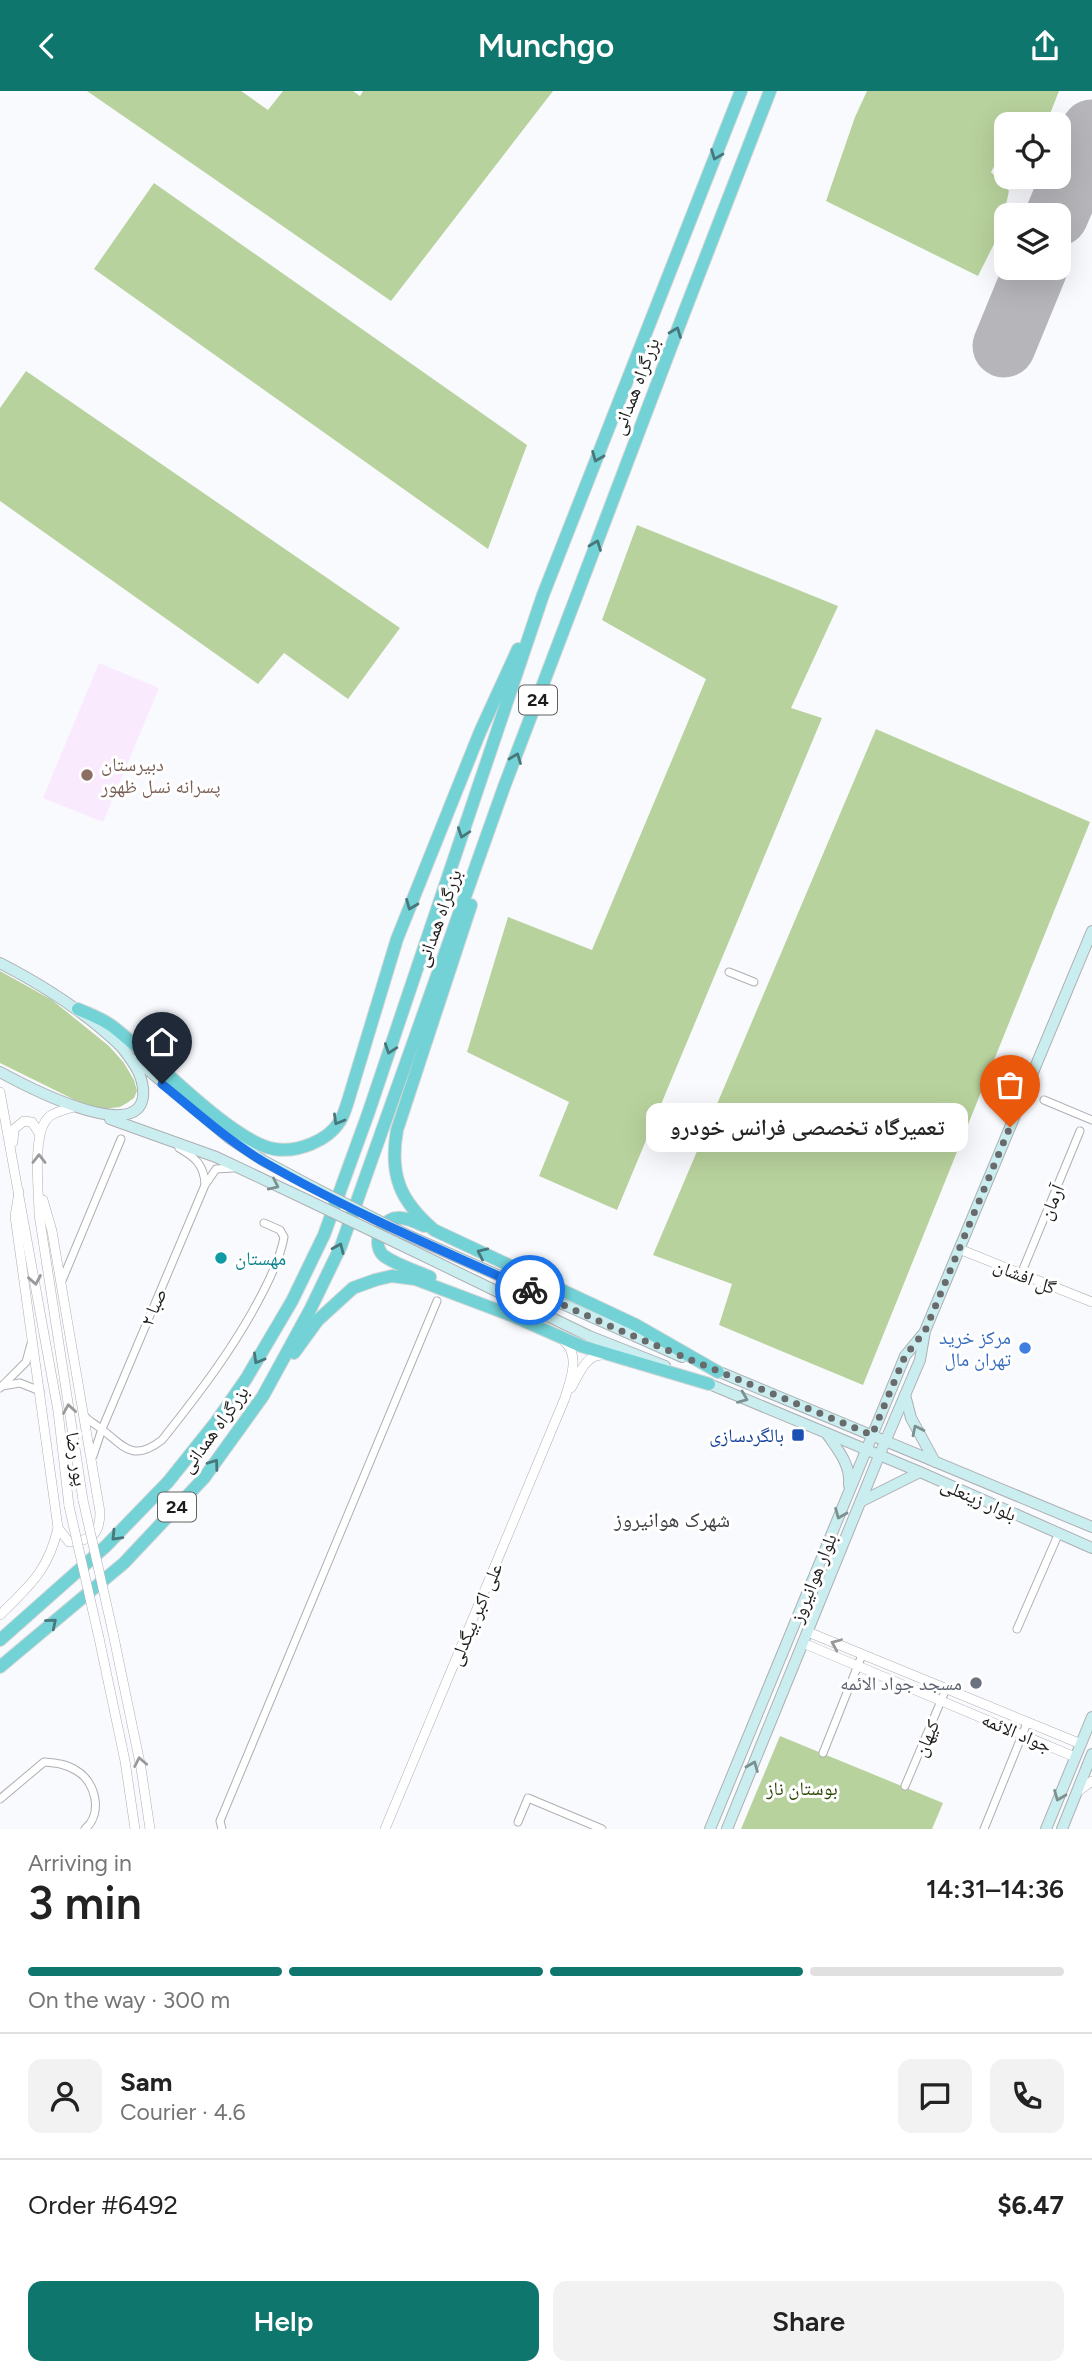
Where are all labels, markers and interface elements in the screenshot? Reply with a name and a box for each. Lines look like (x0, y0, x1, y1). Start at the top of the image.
icon: back (28, 27, 66, 65)
text: Munchgo (478, 27, 614, 65)
icon: share (1026, 27, 1064, 65)
map controls (994, 112, 1071, 280)
button: locate (994, 112, 1071, 189)
one-way arrow (711, 148, 725, 160)
button: layers (994, 203, 1071, 280)
one-way arrow (668, 326, 682, 338)
street label: بزرگراه همدانی (606, 334, 664, 438)
one-way arrow (592, 451, 606, 463)
one-way arrow (588, 539, 602, 551)
road number: 24 (519, 685, 557, 715)
one-way arrow (507, 752, 521, 764)
place label: دبیرستان پسرانه نسل ظهور (100, 753, 221, 798)
marker: دبیرستان پسرانه نسل ظهور (79, 767, 95, 783)
one-way arrow (457, 826, 471, 839)
street label: بزرگراه همدانی (410, 866, 467, 970)
one-way arrow (405, 898, 419, 910)
pin (132, 1012, 192, 1084)
icon: home (143, 1023, 181, 1061)
one-way arrow (384, 1042, 398, 1054)
pin (980, 1055, 1040, 1127)
icon: bag (991, 1066, 1029, 1104)
callout: تعمیرگاه تخصصی فرانس خودرو (646, 1103, 968, 1151)
one-way arrow (334, 1113, 347, 1126)
text: تعمیرگاه تخصصی فرانس خودرو (669, 1113, 945, 1141)
one-way arrow (31, 1153, 47, 1164)
one-way arrow (267, 1177, 280, 1191)
street label: آرمان (1034, 1180, 1070, 1223)
one-way arrow (331, 1243, 345, 1255)
place label: مهستان (235, 1247, 286, 1270)
one-way arrow (477, 1247, 489, 1261)
marker: مهستان (213, 1250, 229, 1266)
street label: گل افشان (990, 1254, 1059, 1299)
courier (495, 1255, 565, 1325)
icon: bike (511, 1271, 549, 1309)
one-way arrow (27, 1274, 42, 1286)
street label: صبا ۲ (135, 1285, 172, 1329)
place label: مرکز خرید تهران مال (939, 1326, 1011, 1371)
marker: مرکز خرید تهران مال (1017, 1340, 1033, 1356)
one-way arrow (253, 1352, 266, 1365)
street label: بزرگراه همدانی (175, 1381, 254, 1477)
one-way arrow (736, 1390, 748, 1404)
one-way arrow (62, 1403, 77, 1415)
place label: بالگردسازی (709, 1424, 784, 1447)
one-way arrow (911, 1425, 925, 1437)
marker: بالگردسازی (790, 1427, 806, 1443)
street label: پور رضا (61, 1430, 92, 1488)
one-way arrow (206, 1459, 218, 1472)
street label: بلوار زینعلی (937, 1473, 1020, 1526)
road number: 24 (158, 1492, 196, 1521)
district label: شهرک هوانیروز (613, 1507, 730, 1532)
one-way arrow (834, 1507, 848, 1519)
one-way arrow (111, 1528, 124, 1541)
street label: بلوار هوانیروز (785, 1530, 842, 1627)
street label: علی اکبر بیگدلی (444, 1559, 508, 1669)
one-way arrow (44, 1619, 57, 1631)
one-way arrow (831, 1638, 843, 1652)
place label: مسجد جواد الائمه (840, 1672, 962, 1695)
marker: مسجد جواد الائمه (968, 1675, 984, 1691)
street label: جواد الائمه (978, 1707, 1055, 1758)
street label: کیهان (908, 1716, 944, 1760)
one-way arrow (133, 1756, 148, 1768)
one-way arrow (745, 1760, 759, 1773)
park label: بوستان ناز (765, 1777, 838, 1800)
one-way arrow (1054, 1789, 1068, 1801)
text: Arriving in (28, 1849, 132, 1877)
text: 14:31–14:36 (926, 1873, 1064, 1905)
text: 3 min (28, 1875, 142, 1931)
text: On the way · 300 m (28, 1986, 230, 2014)
button: person (28, 2059, 102, 2133)
button: chat (898, 2059, 972, 2133)
button: phone (990, 2059, 1064, 2133)
text: Sam (120, 2066, 172, 2098)
text: Courier · 4.6 (120, 2098, 246, 2126)
text: Order #6492 (28, 2189, 178, 2221)
text: $6.47 (997, 2189, 1064, 2221)
button: Help (28, 2281, 539, 2361)
button: Share (553, 2281, 1064, 2361)

